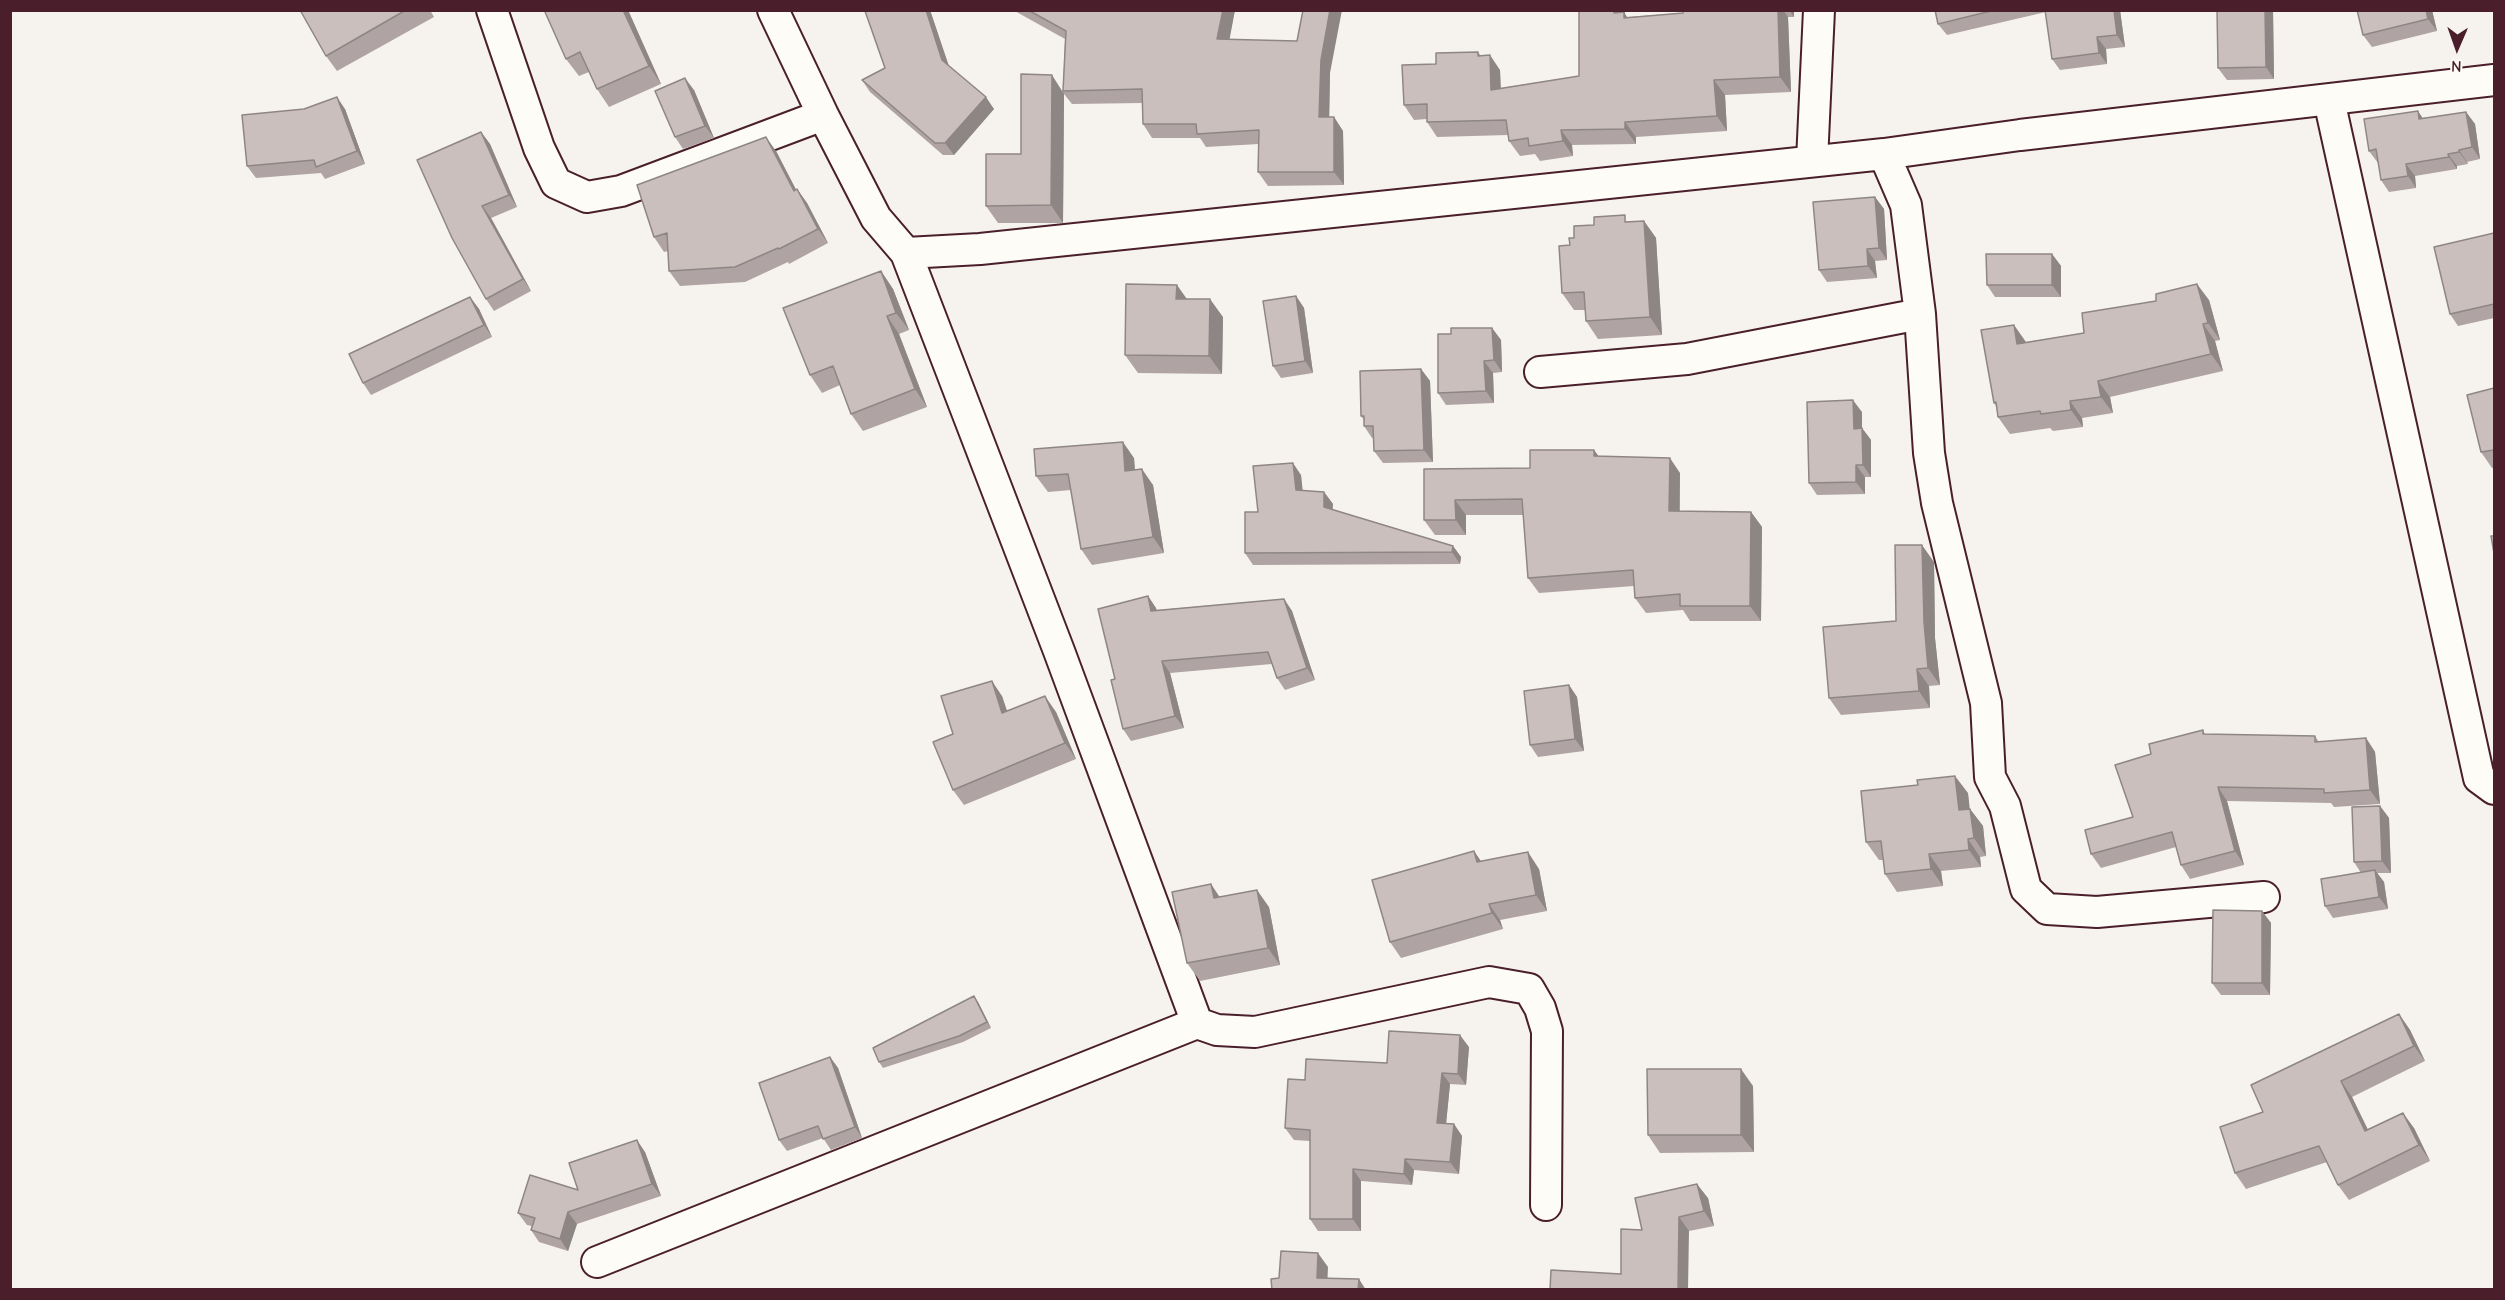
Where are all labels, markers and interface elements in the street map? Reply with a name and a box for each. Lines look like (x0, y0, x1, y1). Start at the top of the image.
north arrow (2427, 18, 2487, 78)
text: N (2451, 57, 2462, 75)

